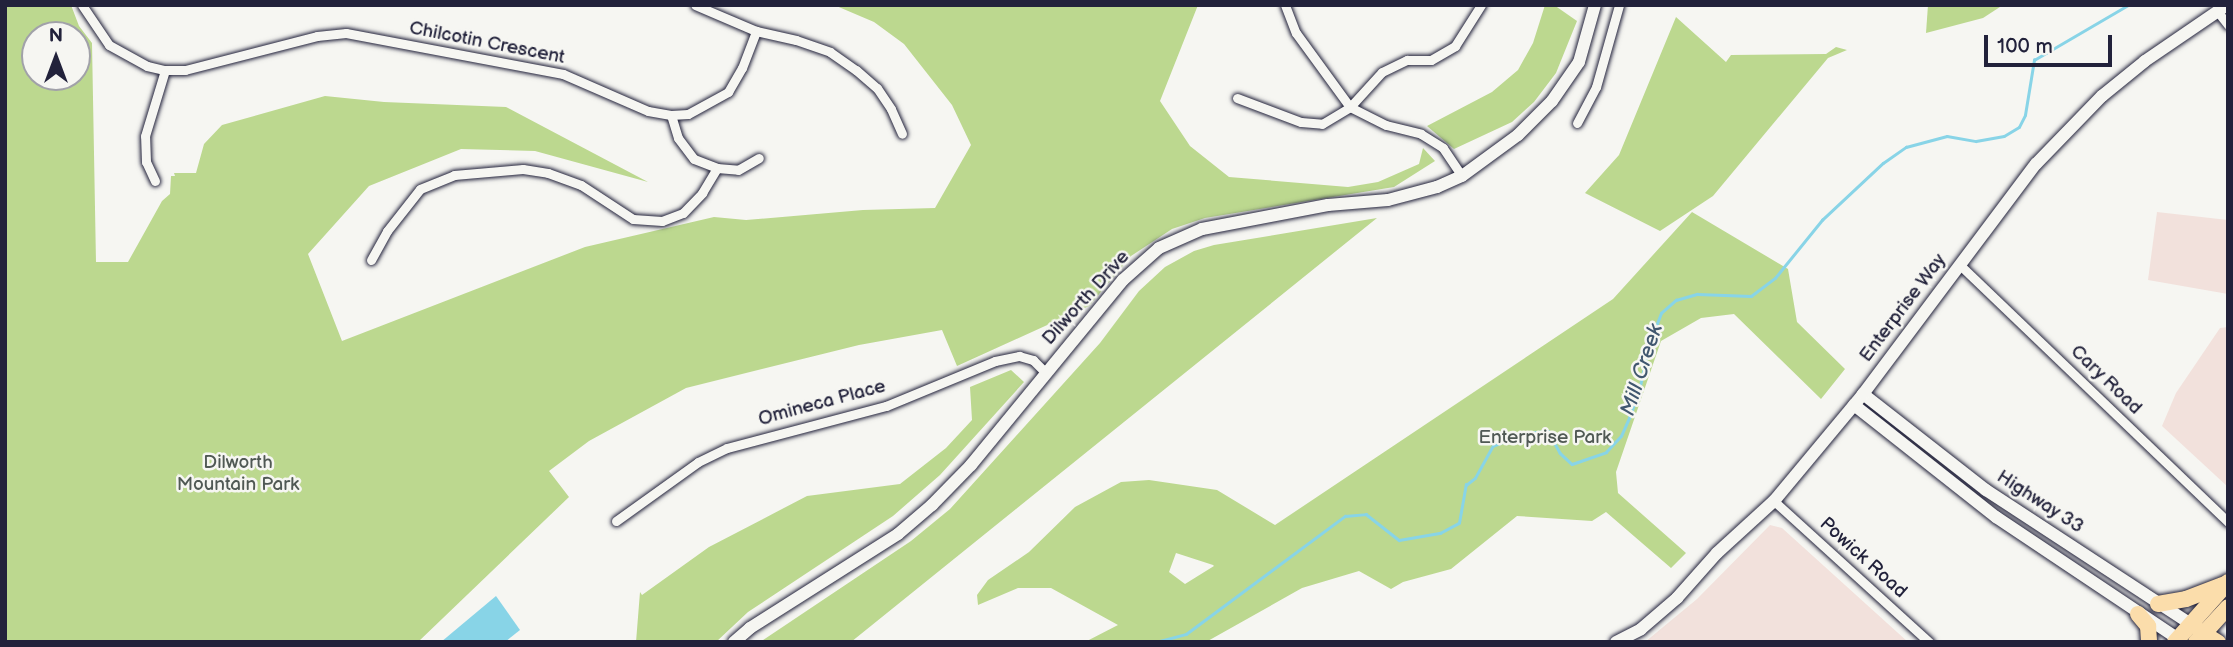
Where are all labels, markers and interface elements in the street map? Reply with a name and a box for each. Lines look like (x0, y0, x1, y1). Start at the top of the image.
street label: Chilcotin Crescent (407, 17, 567, 69)
north arrow (21, 21, 91, 91)
scale bar (1988, 21, 2116, 65)
text: N (49, 25, 63, 48)
text: 100 m (1997, 34, 2053, 59)
street label: Dilworth Drive (1038, 246, 1134, 350)
street label: Enterprise Way (1855, 249, 1951, 367)
water label: Mill Creek (1615, 321, 1669, 419)
street label: Cary Road (2065, 340, 2147, 420)
street label: Omineca Place (756, 375, 888, 431)
park label: Enterprise Park (1479, 427, 1611, 449)
park label: Dilworth Mountain Park (177, 452, 299, 496)
street label: Highway 33 (1992, 465, 2088, 539)
street label: Powick Road (1815, 513, 1911, 603)

